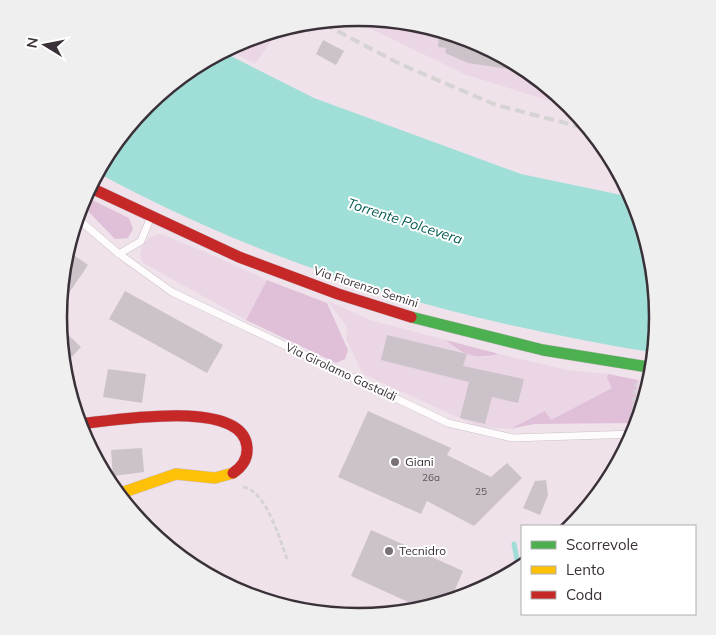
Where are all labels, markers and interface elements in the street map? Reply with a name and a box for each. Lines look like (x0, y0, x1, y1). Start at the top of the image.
north arrow (20, 20, 70, 70)
text: N (22, 36, 42, 50)
water label: Torrente Polcevera (345, 194, 465, 248)
street label: Via Fiorenzo Semini (312, 263, 421, 311)
street label: Via Girolamo Gastaldi (283, 339, 399, 404)
place label: Giani (405, 454, 434, 469)
marker: Giani (389, 456, 401, 468)
house number: 26a (422, 471, 440, 484)
house number: 25 (475, 485, 487, 498)
legend (521, 525, 696, 615)
text: Scorrevole (566, 535, 638, 554)
place label: Tecnidro (399, 543, 446, 558)
marker: Tecnidro (383, 545, 395, 557)
text: Lento (566, 560, 605, 579)
text: Coda (566, 585, 602, 604)

